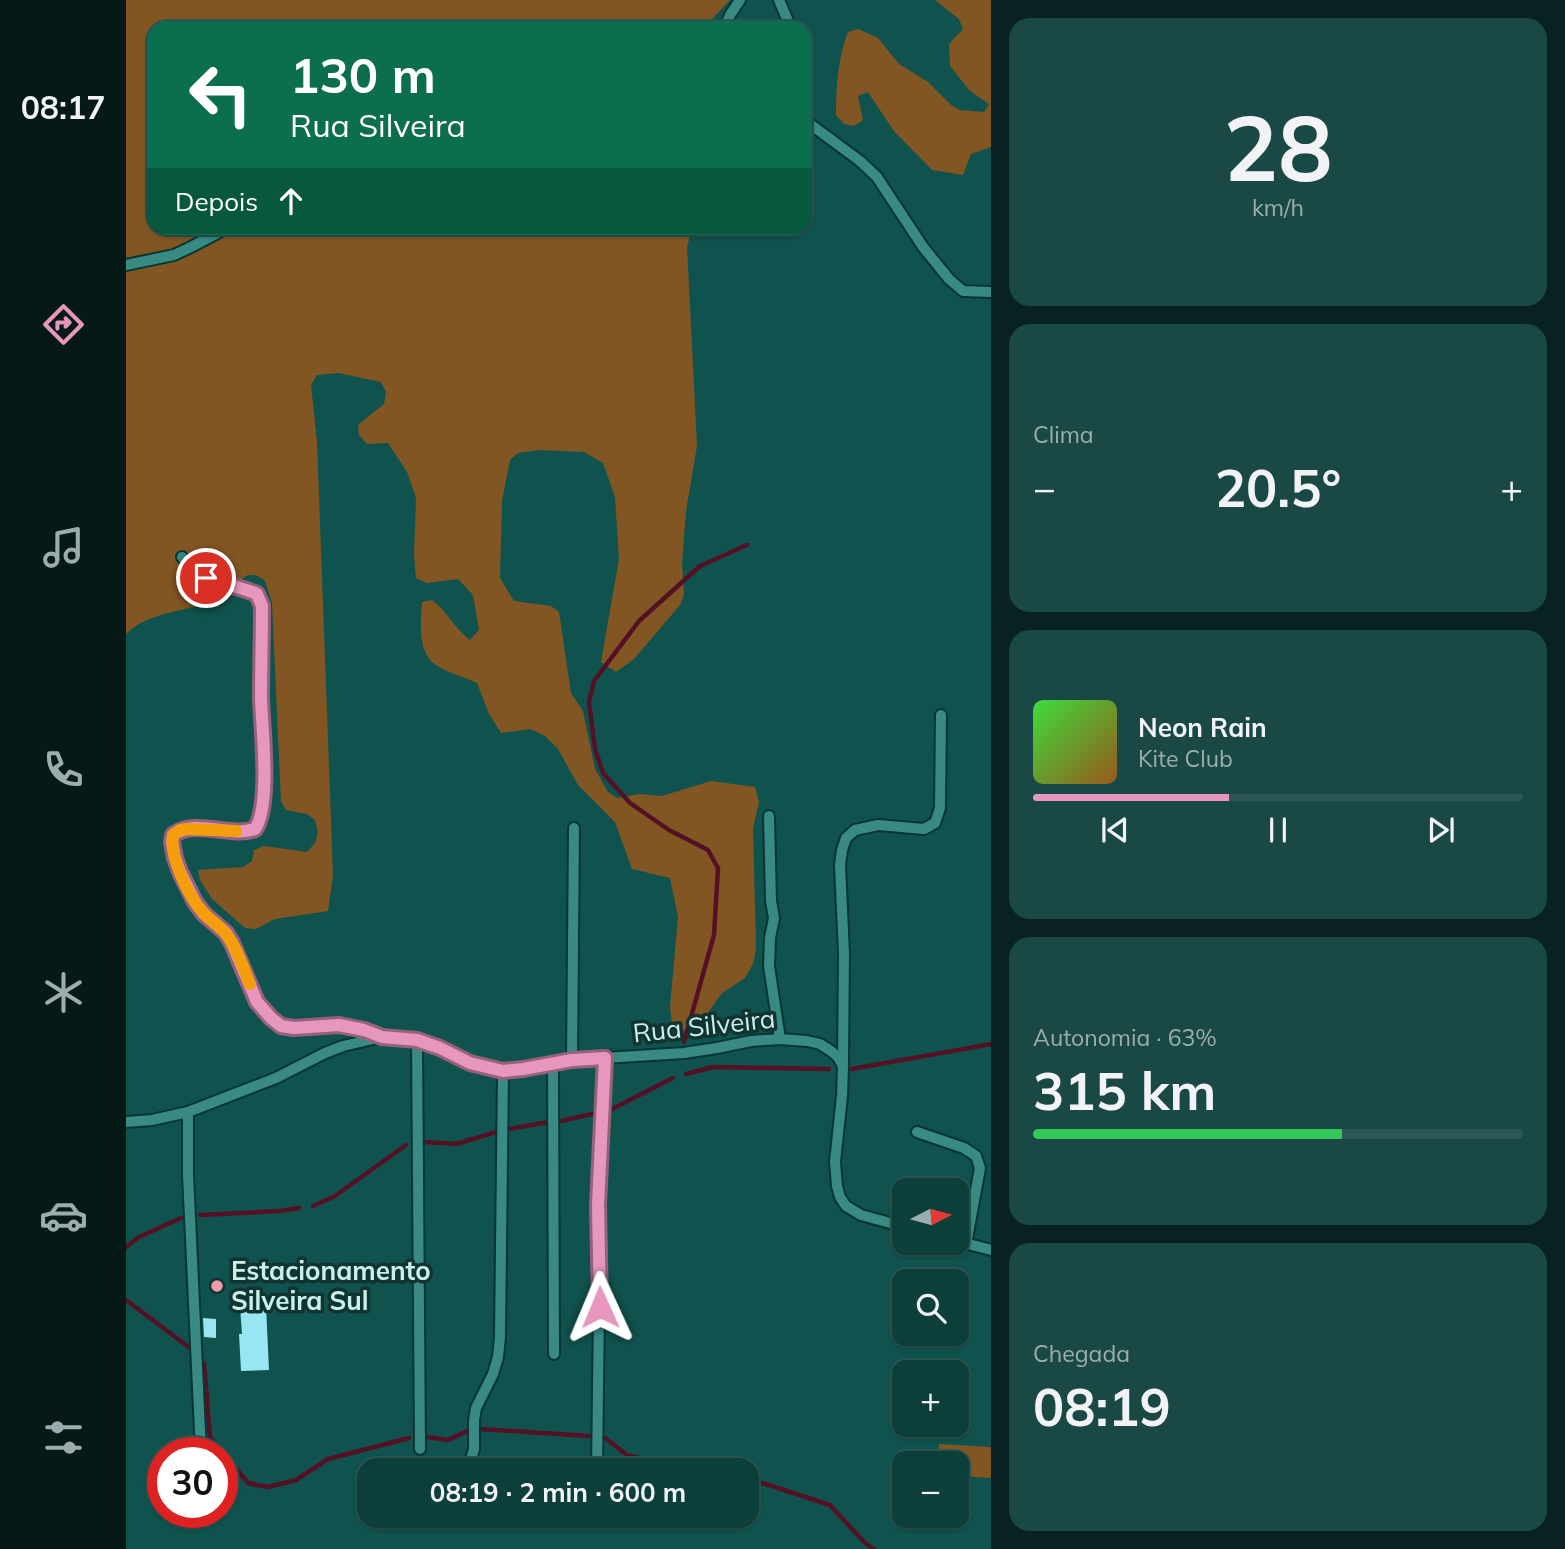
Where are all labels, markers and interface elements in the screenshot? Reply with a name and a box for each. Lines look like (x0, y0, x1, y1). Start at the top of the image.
text: 130 m (290, 44, 436, 105)
icon: left (175, 49, 266, 140)
text: 08:17 (21, 87, 105, 127)
text: 28 (1223, 90, 1333, 204)
text: Rua Silveira (290, 105, 466, 145)
icon: ahead (272, 182, 310, 220)
text: Depois (175, 185, 258, 218)
text: km/h (1252, 193, 1304, 222)
icon: directions (39, 300, 88, 349)
text: Clima (1033, 420, 1094, 449)
text: 20.5° (1215, 455, 1341, 520)
text: − (1033, 464, 1056, 512)
text: + (1500, 464, 1523, 512)
icon: music (39, 523, 88, 572)
pin (176, 548, 236, 608)
icon: arrive (187, 559, 225, 597)
text: Neon Rain (1138, 711, 1267, 744)
text: Kite Club (1138, 744, 1233, 773)
icon: phone (39, 745, 88, 794)
icon: previous (1096, 811, 1134, 849)
icon: pause (1259, 811, 1297, 849)
icon: next (1422, 811, 1460, 849)
icon: climate (39, 968, 88, 1017)
street label: Rua Silveira (631, 1002, 777, 1049)
text: Autonomia · 63% (1033, 1023, 1217, 1052)
text: 315 km (1033, 1058, 1216, 1123)
north arrow (892, 1178, 970, 1255)
map controls (892, 1178, 969, 1528)
icon: car (39, 1191, 88, 1240)
place label: Estacionamento Silveira Sul (231, 1254, 431, 1317)
button: search (892, 1269, 969, 1346)
position arrow (563, 1270, 637, 1344)
marker: Estacionamento Silveira Sul (209, 1278, 225, 1294)
text: Chegada (1033, 1339, 1130, 1368)
button: + (892, 1360, 969, 1437)
text: 08:19 (1033, 1374, 1171, 1439)
icon: filters (39, 1413, 88, 1462)
speed limit sign: 30 (147, 1437, 238, 1528)
button: − (892, 1451, 969, 1528)
text: 08:19 · 2 min · 600 m (430, 1476, 686, 1509)

